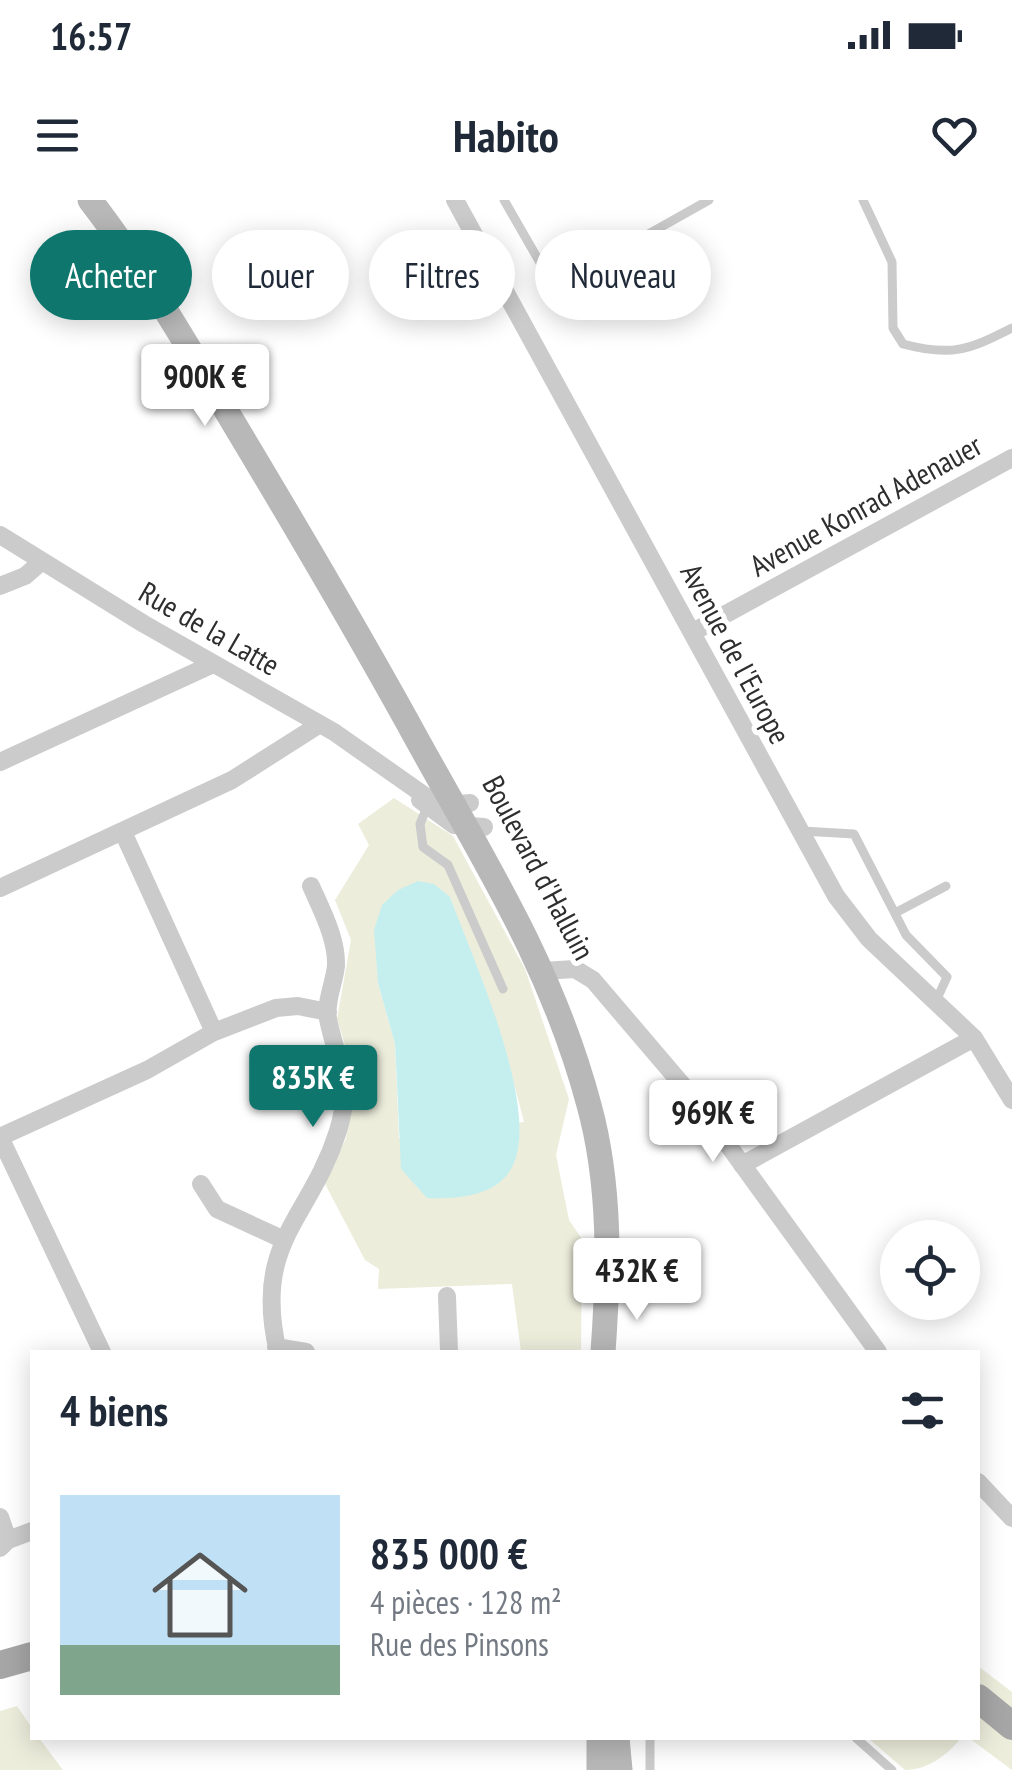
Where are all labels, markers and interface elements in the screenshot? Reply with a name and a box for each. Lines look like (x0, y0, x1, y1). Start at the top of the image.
text: 16:57 (50, 11, 132, 60)
text: Habito (453, 106, 559, 164)
icon: menu (30, 108, 85, 163)
icon: heart (927, 108, 982, 163)
chip: Acheter (30, 230, 192, 320)
chip: Louer (212, 230, 349, 320)
chip: Filtres (369, 230, 515, 320)
chip: Nouveau (535, 230, 711, 320)
pin: 900K € (124, 344, 286, 429)
text: 900K € (163, 355, 247, 397)
street label: Avenue Konrad Adenauer (743, 424, 989, 585)
street label: Avenue de l'Europe (672, 556, 800, 750)
street label: Rue de la Latte (132, 572, 287, 684)
street label: Boulevard d'Halluin (474, 768, 604, 966)
pin: 835K € (232, 1045, 394, 1130)
text: 835K € (271, 1056, 355, 1098)
pin: 969K € (632, 1080, 794, 1165)
text: 969K € (671, 1091, 755, 1133)
map controls (880, 1220, 980, 1320)
button: locate (880, 1220, 980, 1320)
pin: 432K € (556, 1238, 718, 1323)
text: 432K € (595, 1249, 679, 1291)
text: 4 biens (60, 1383, 168, 1438)
icon: filters (895, 1383, 950, 1438)
text: 835 000 € (370, 1526, 528, 1581)
icon: home (140, 1535, 260, 1655)
text: 4 pièces · 128 m² (370, 1581, 562, 1623)
text: Rue des Pinsons (370, 1623, 549, 1665)

